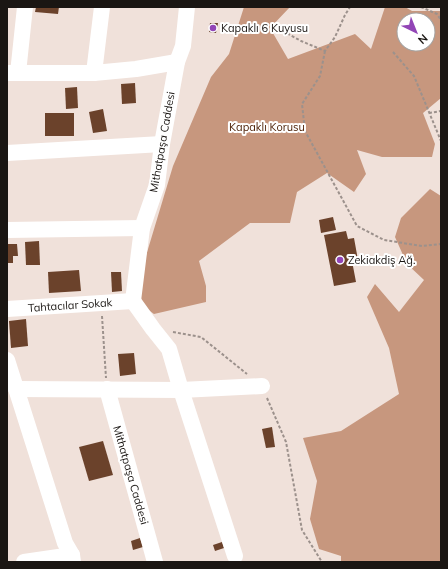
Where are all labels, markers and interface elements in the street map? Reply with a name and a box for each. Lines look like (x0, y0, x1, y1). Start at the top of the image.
north arrow (396, 12, 436, 52)
place label: Kapaklı 6 Kuyusu (221, 21, 308, 35)
marker: Kapaklı 6 Kuyusu (208, 23, 218, 33)
text: N (415, 31, 431, 47)
street label: Mithatpaşa Caddesi (146, 90, 178, 194)
park label: Kapaklı Korusu (229, 120, 305, 134)
place label: Zekiakdiş Ağ. (348, 253, 416, 267)
marker: Zekiakdiş Ağ. (335, 255, 345, 265)
street label: Tahtacılar Sokak (27, 295, 113, 315)
street label: Mithatpaşa Caddesi (110, 424, 152, 526)

